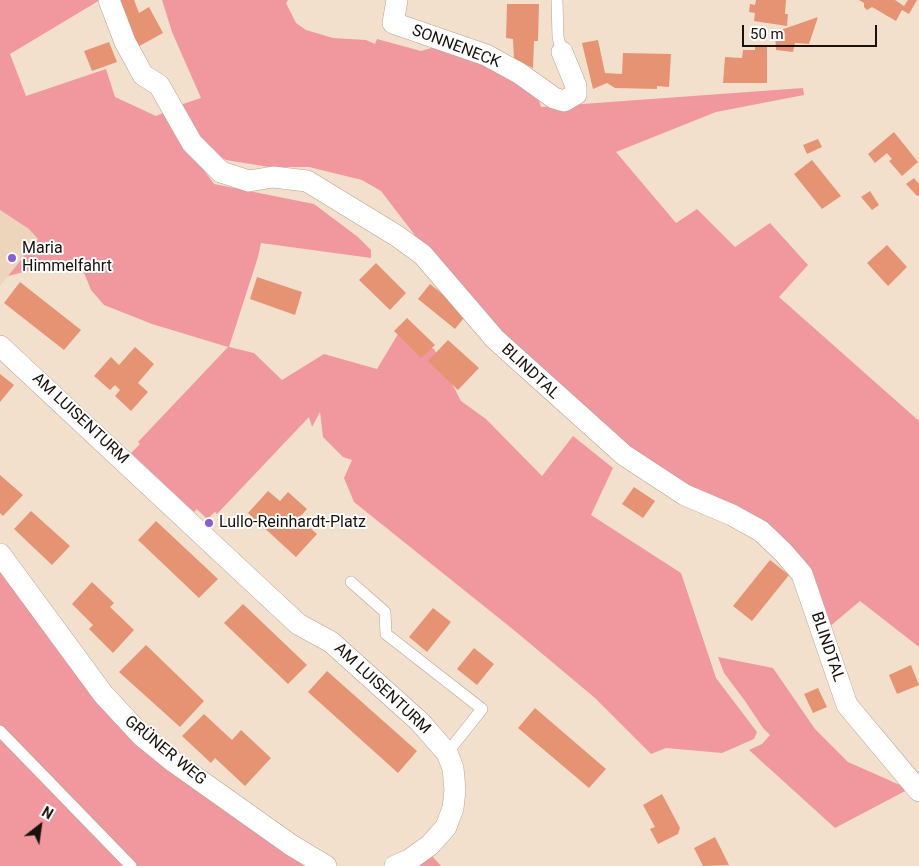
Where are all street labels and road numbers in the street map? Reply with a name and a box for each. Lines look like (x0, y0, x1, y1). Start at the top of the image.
street label: SONNENECK (409, 21, 503, 73)
street label: BLINDTAL (497, 340, 563, 404)
street label: AM LUISENTURM (28, 369, 132, 469)
street label: BLINDTAL (806, 610, 848, 684)
street label: AM LUISENTURM (330, 639, 434, 739)
street label: GRÜNER WEG (120, 712, 210, 790)

